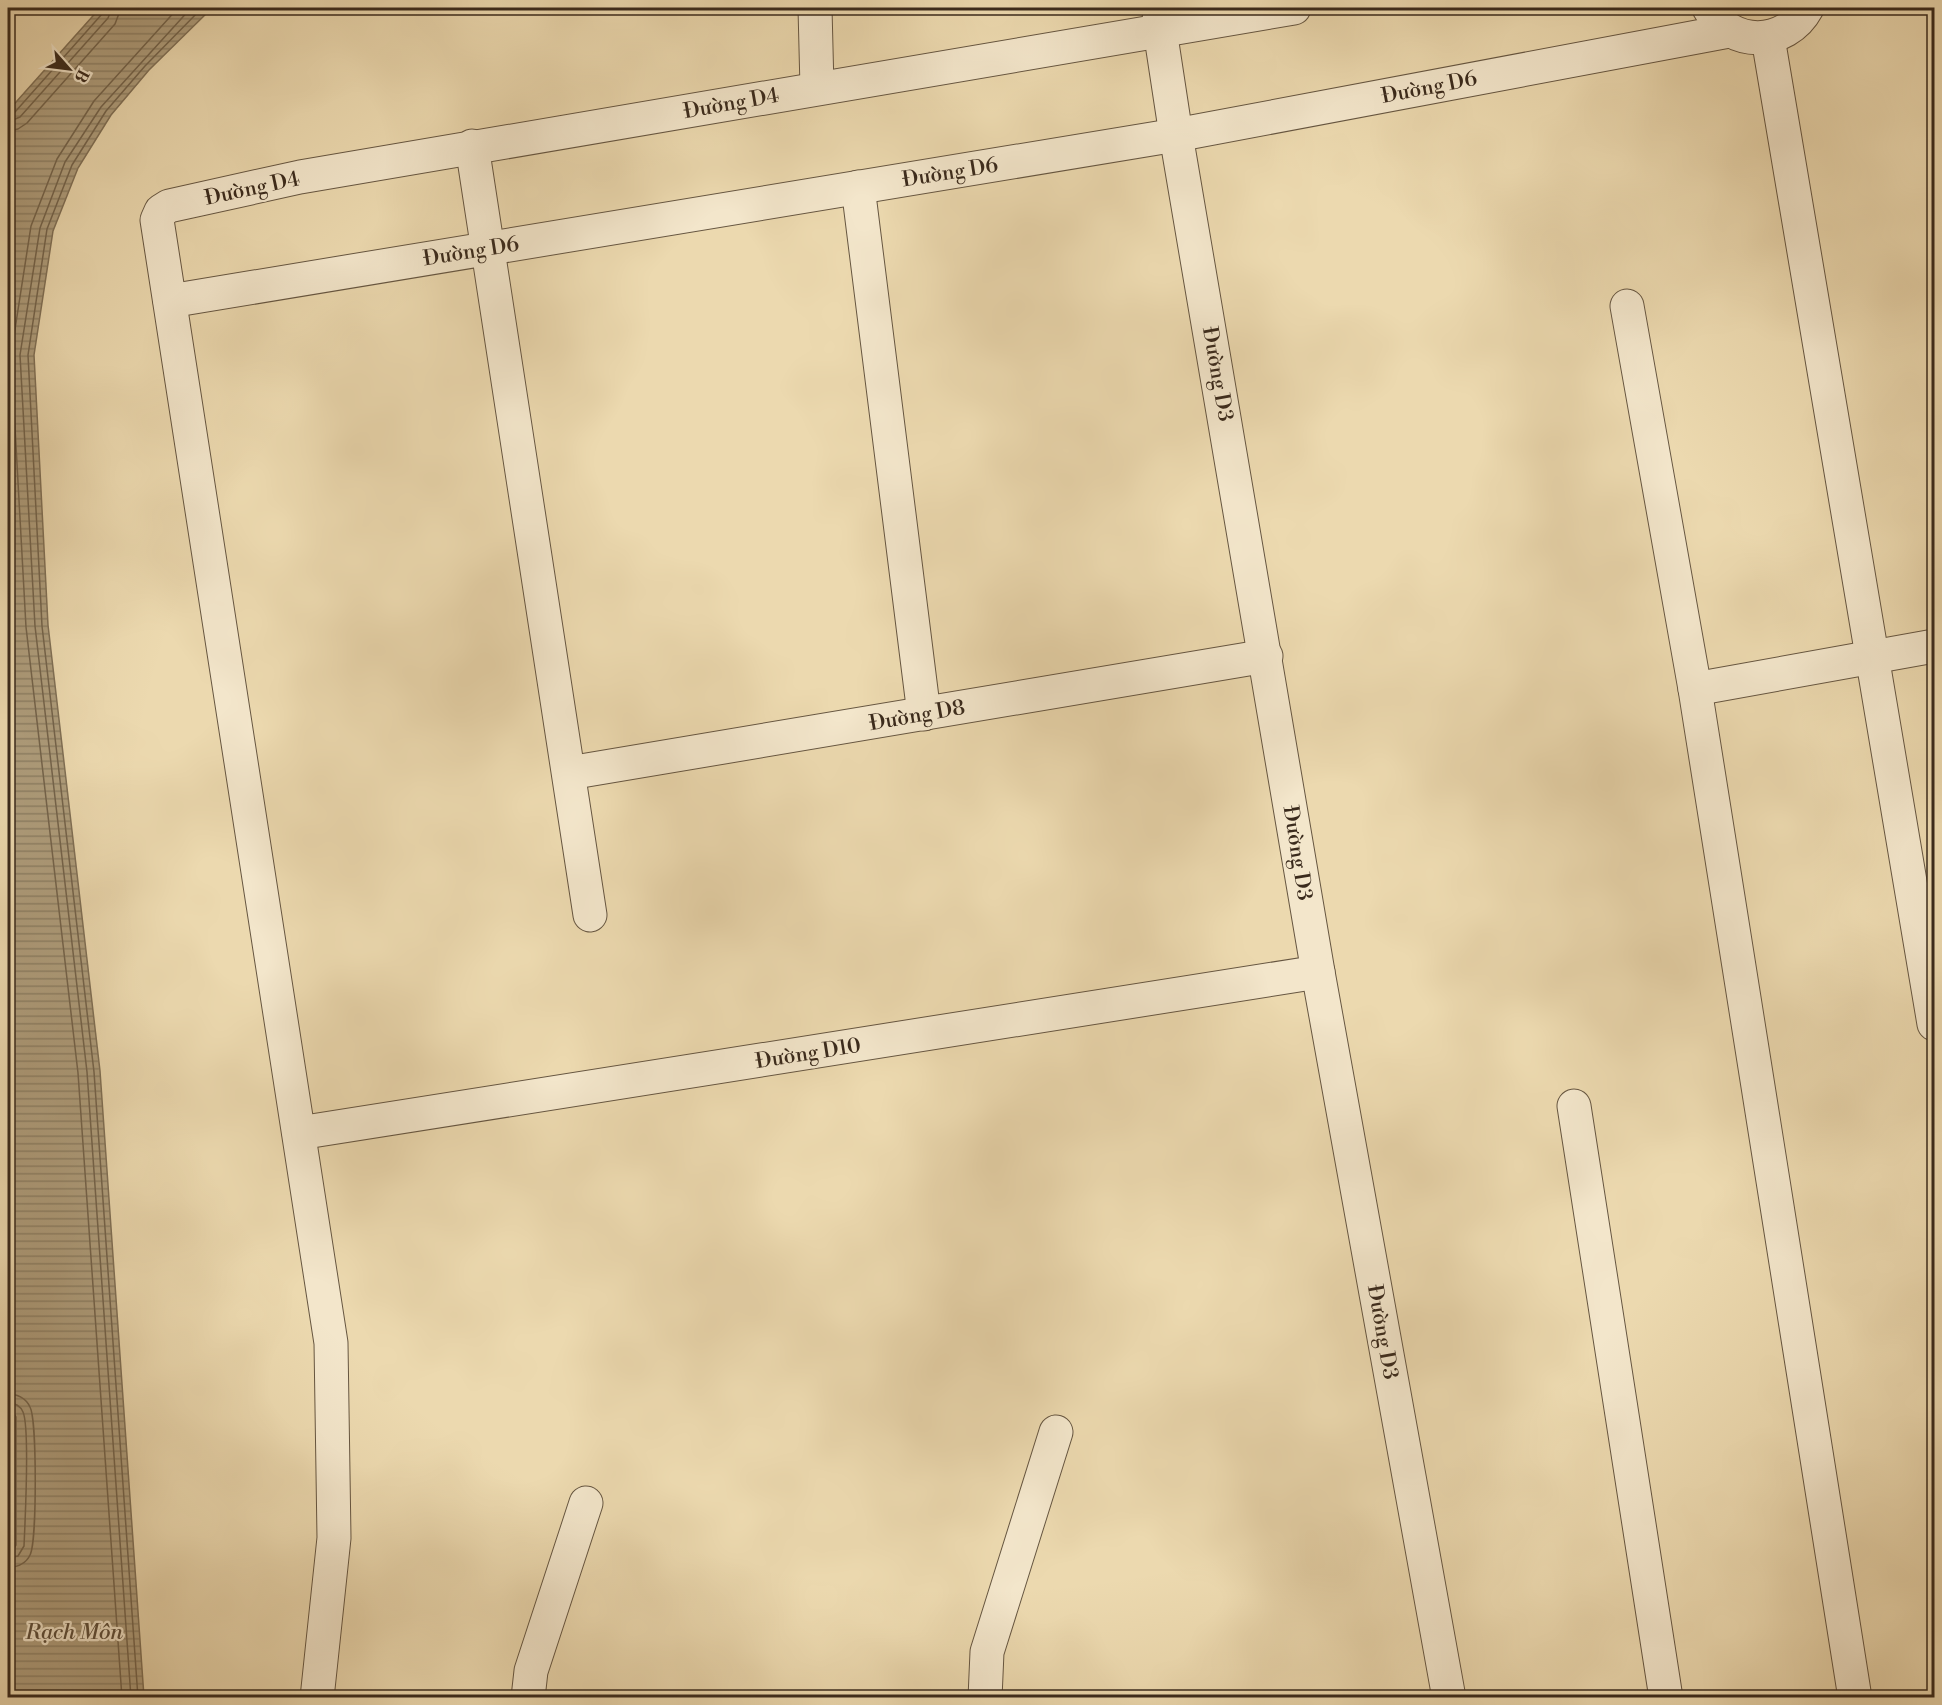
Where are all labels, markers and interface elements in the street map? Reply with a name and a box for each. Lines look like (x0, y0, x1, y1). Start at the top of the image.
north arrow (39, 39, 99, 99)
text: B (70, 66, 93, 86)
street label: Đường D6 (1379, 66, 1479, 110)
street label: Đường D4 (681, 83, 781, 125)
street label: Đường D6 (900, 153, 1000, 193)
street label: Đường D4 (202, 166, 302, 212)
street label: Đường D6 (421, 232, 521, 272)
street label: Đường D3 (1196, 325, 1238, 424)
street label: Đường D8 (867, 695, 967, 737)
street label: Đường D3 (1277, 804, 1317, 902)
street label: Đường D10 (754, 1033, 863, 1075)
street label: Đường D3 (1361, 1283, 1403, 1382)
water label: Rạch Môn (24, 1619, 123, 1646)

